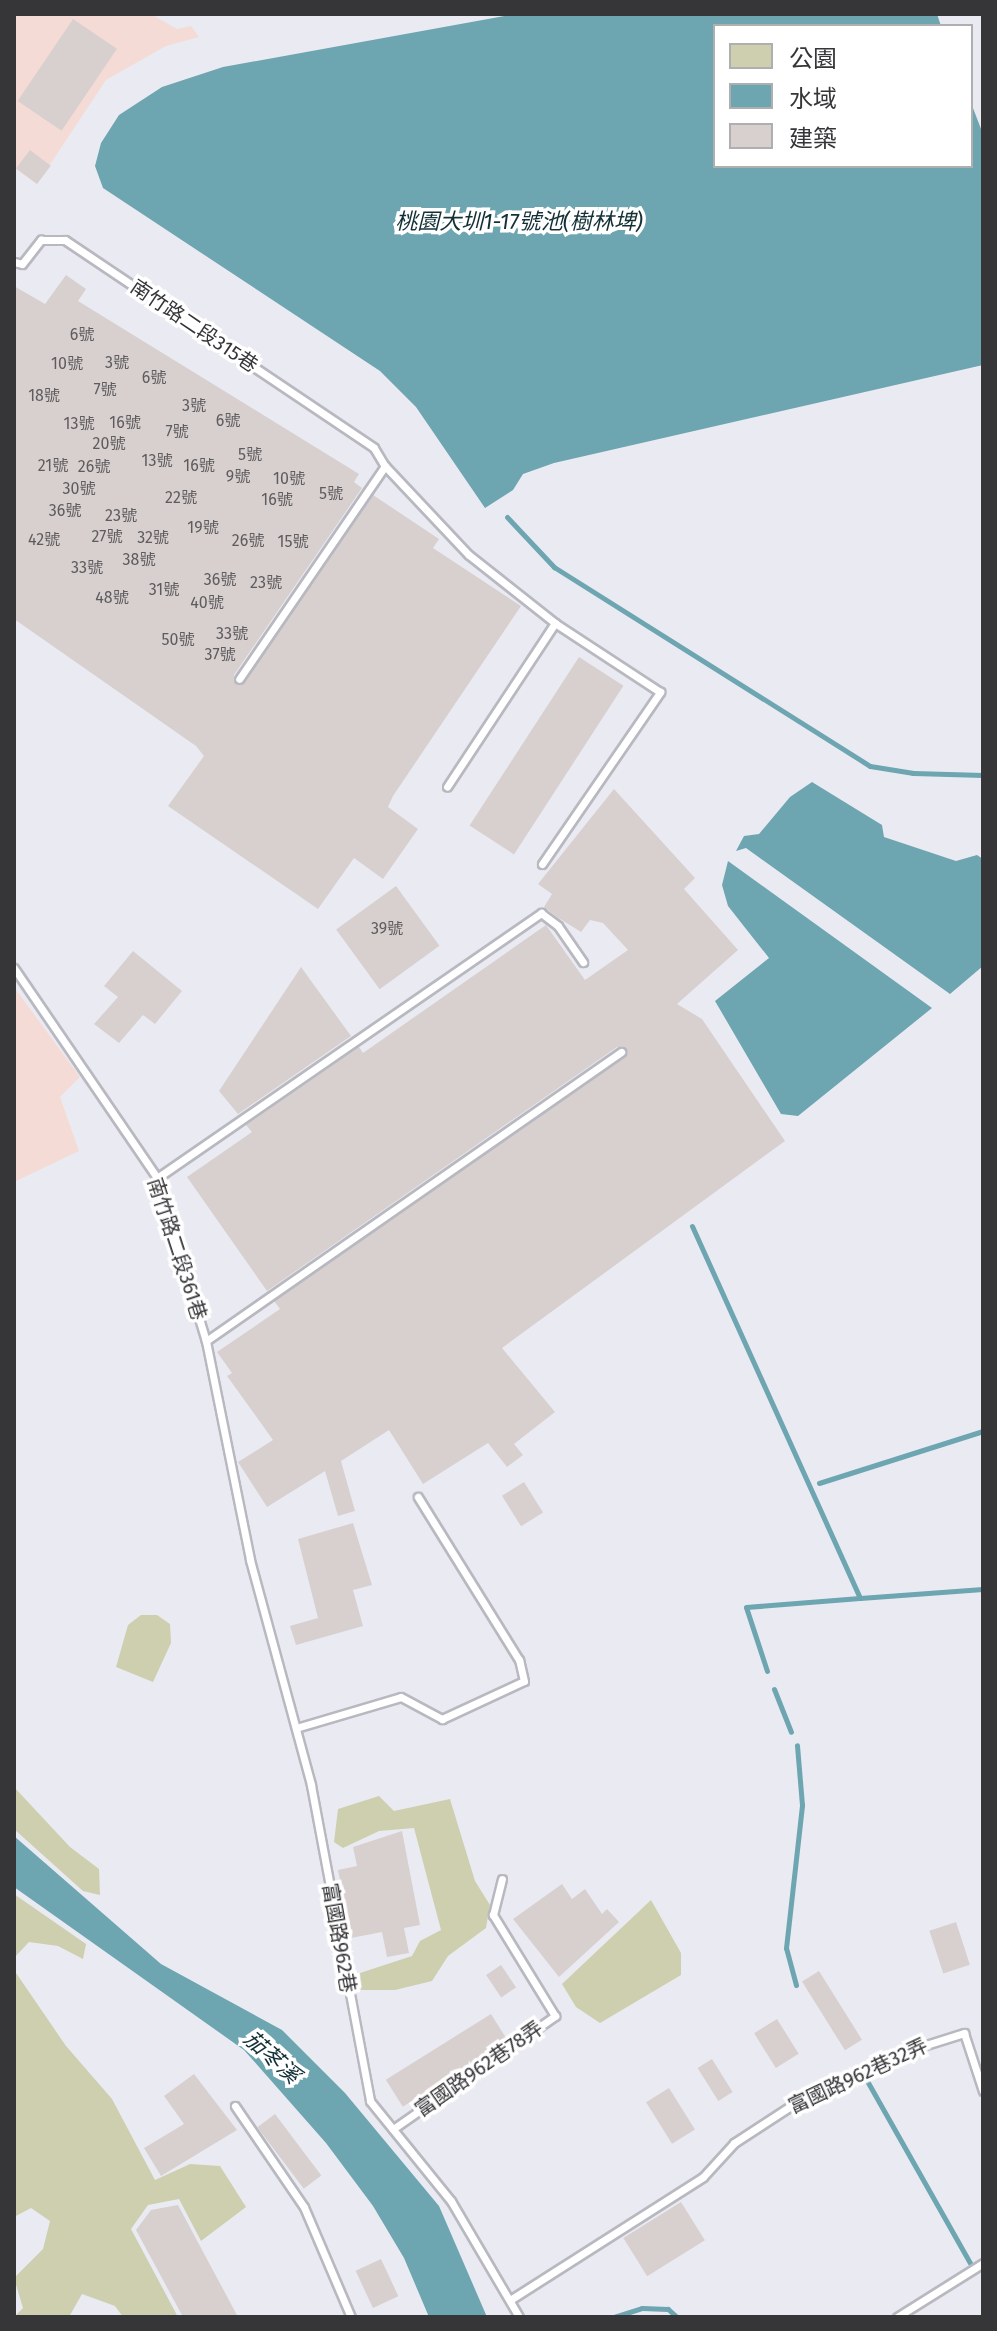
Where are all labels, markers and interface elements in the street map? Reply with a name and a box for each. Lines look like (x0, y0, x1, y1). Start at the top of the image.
legend (713, 24, 973, 168)
text: 公園 (789, 45, 837, 73)
text: 水域 (789, 85, 837, 113)
text: 建築 (789, 125, 837, 153)
water label: 桃園大圳1-17號池(樹林埤) (395, 209, 643, 235)
street label: 南竹路二段315巷 (126, 275, 262, 377)
house number: 6號 (70, 325, 94, 345)
house number: 3號 (105, 353, 129, 373)
house number: 10號 (51, 354, 83, 374)
house number: 6號 (142, 368, 166, 388)
house number: 7號 (93, 380, 117, 400)
house number: 18號 (28, 386, 60, 406)
house number: 3號 (182, 396, 206, 416)
house number: 6號 (216, 411, 240, 431)
house number: 16號 (109, 413, 141, 433)
house number: 13號 (64, 414, 94, 434)
house number: 7號 (165, 422, 189, 442)
house number: 20號 (93, 434, 125, 454)
house number: 5號 (238, 445, 262, 465)
house number: 13號 (142, 451, 172, 471)
house number: 21號 (38, 456, 68, 476)
house number: 16號 (183, 456, 215, 476)
house number: 26號 (78, 457, 110, 477)
house number: 9號 (226, 467, 250, 487)
house number: 10號 (273, 469, 305, 489)
house number: 30號 (63, 479, 95, 499)
house number: 5號 (319, 484, 343, 504)
house number: 22號 (165, 488, 197, 508)
house number: 16號 (261, 490, 293, 510)
house number: 36號 (49, 501, 81, 521)
house number: 23號 (105, 506, 137, 526)
house number: 19號 (187, 518, 219, 538)
house number: 27號 (92, 527, 122, 547)
house number: 32號 (137, 528, 169, 548)
house number: 42號 (28, 530, 60, 550)
house number: 26號 (232, 531, 264, 551)
house number: 15號 (278, 532, 308, 552)
house number: 38號 (123, 550, 155, 570)
house number: 33號 (71, 558, 103, 578)
house number: 36號 (204, 570, 236, 590)
house number: 23號 (250, 573, 282, 593)
house number: 31號 (149, 580, 179, 600)
house number: 48號 (95, 588, 129, 608)
house number: 40號 (190, 593, 224, 613)
house number: 33號 (216, 624, 248, 644)
house number: 50號 (162, 630, 194, 650)
house number: 37號 (204, 645, 236, 665)
house number: 39號 (371, 919, 403, 939)
street label: 南竹路二段361巷 (143, 1175, 211, 1323)
street label: 富國路962巷 (318, 1881, 360, 1995)
street label: 富國路962巷78弄 (411, 2016, 547, 2122)
water label: 茄苳溪 (239, 2025, 305, 2089)
street label: 富國路962巷32弄 (785, 2033, 931, 2119)

